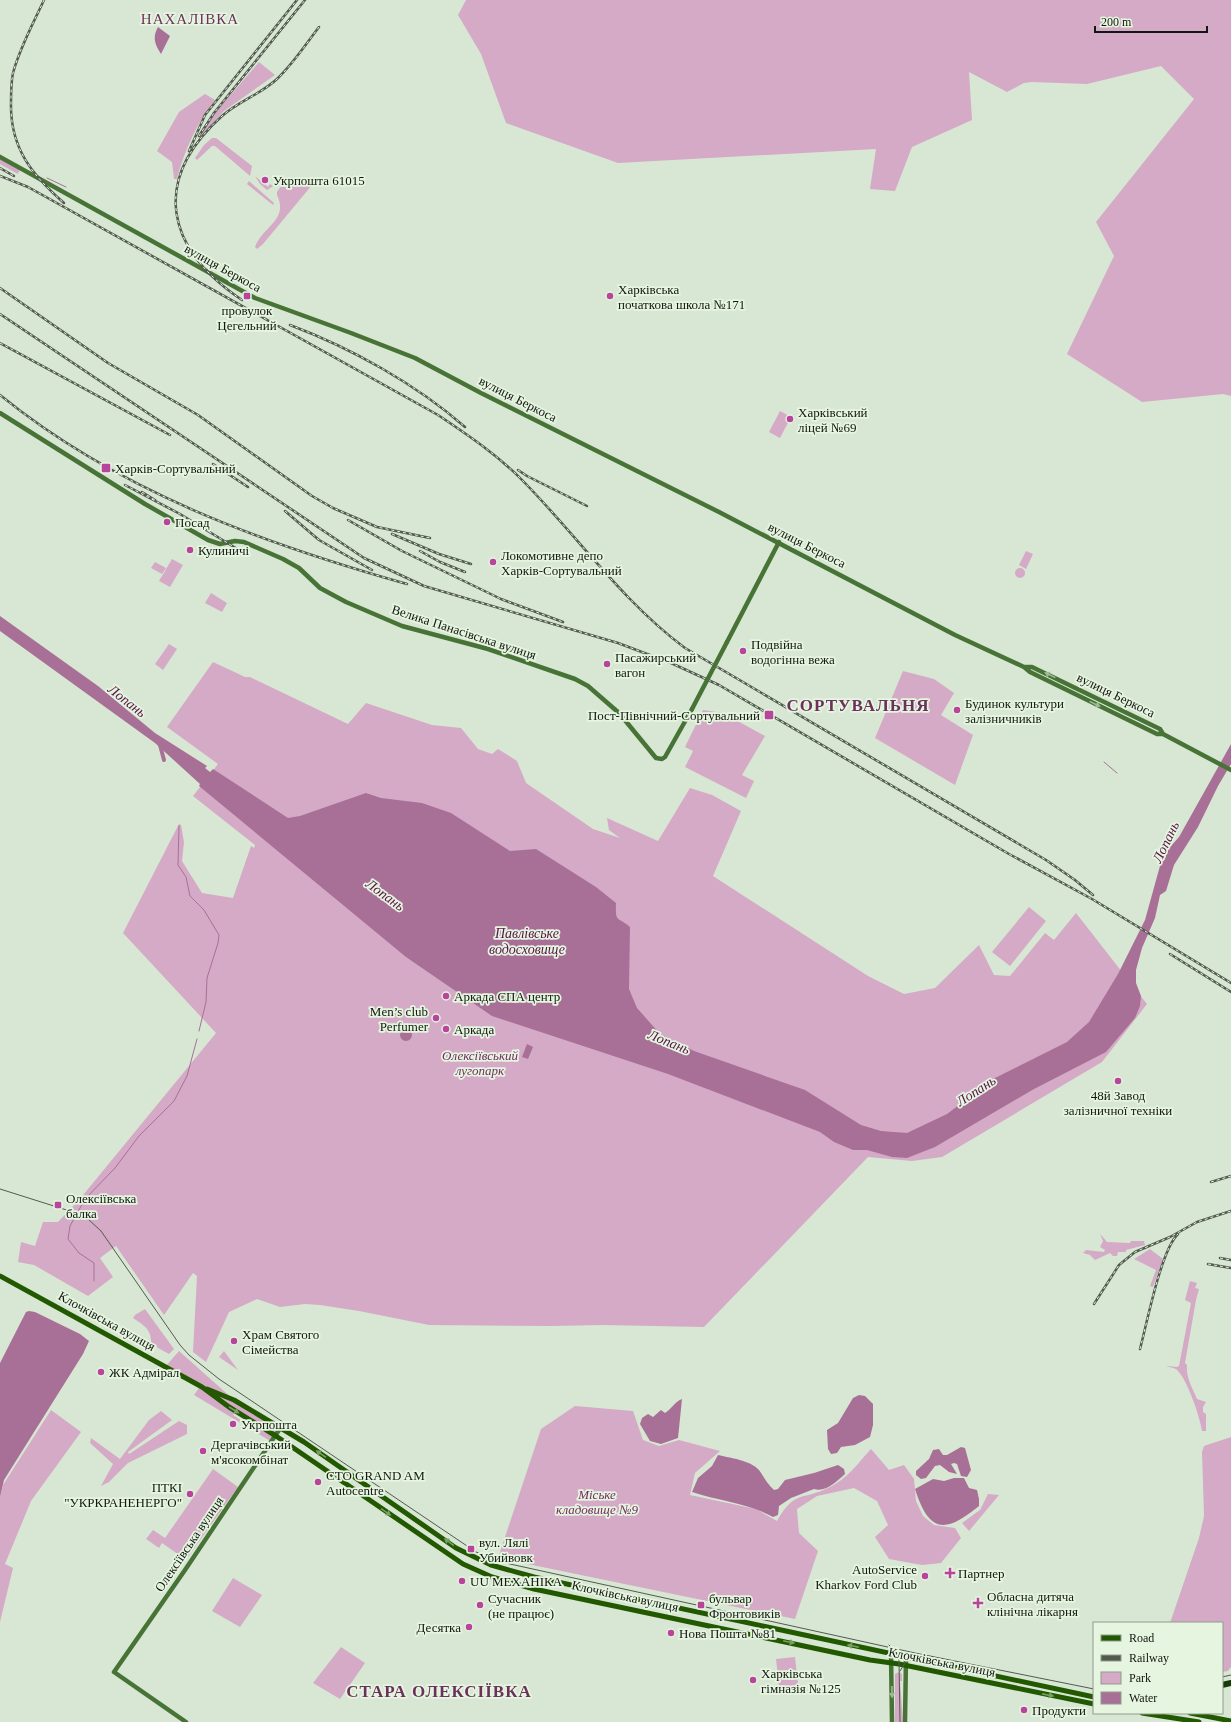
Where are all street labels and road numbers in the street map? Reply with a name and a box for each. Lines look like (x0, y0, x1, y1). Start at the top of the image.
street label: вулиця Беркоса (182, 241, 264, 295)
street label: вулиця Беркоса (477, 373, 560, 425)
street label: вулиця Беркоса (766, 519, 849, 571)
street label: Велика Панасівська вулиця (390, 602, 538, 662)
street label: вулиця Беркоса (1074, 670, 1158, 721)
street label: Клочківська вулиця (56, 1288, 158, 1354)
street label: Олексіївська вулиця (152, 1494, 226, 1594)
street label: Клочківська вулиця (570, 1577, 680, 1615)
street label: Клочківська вулиця (887, 1644, 997, 1680)

